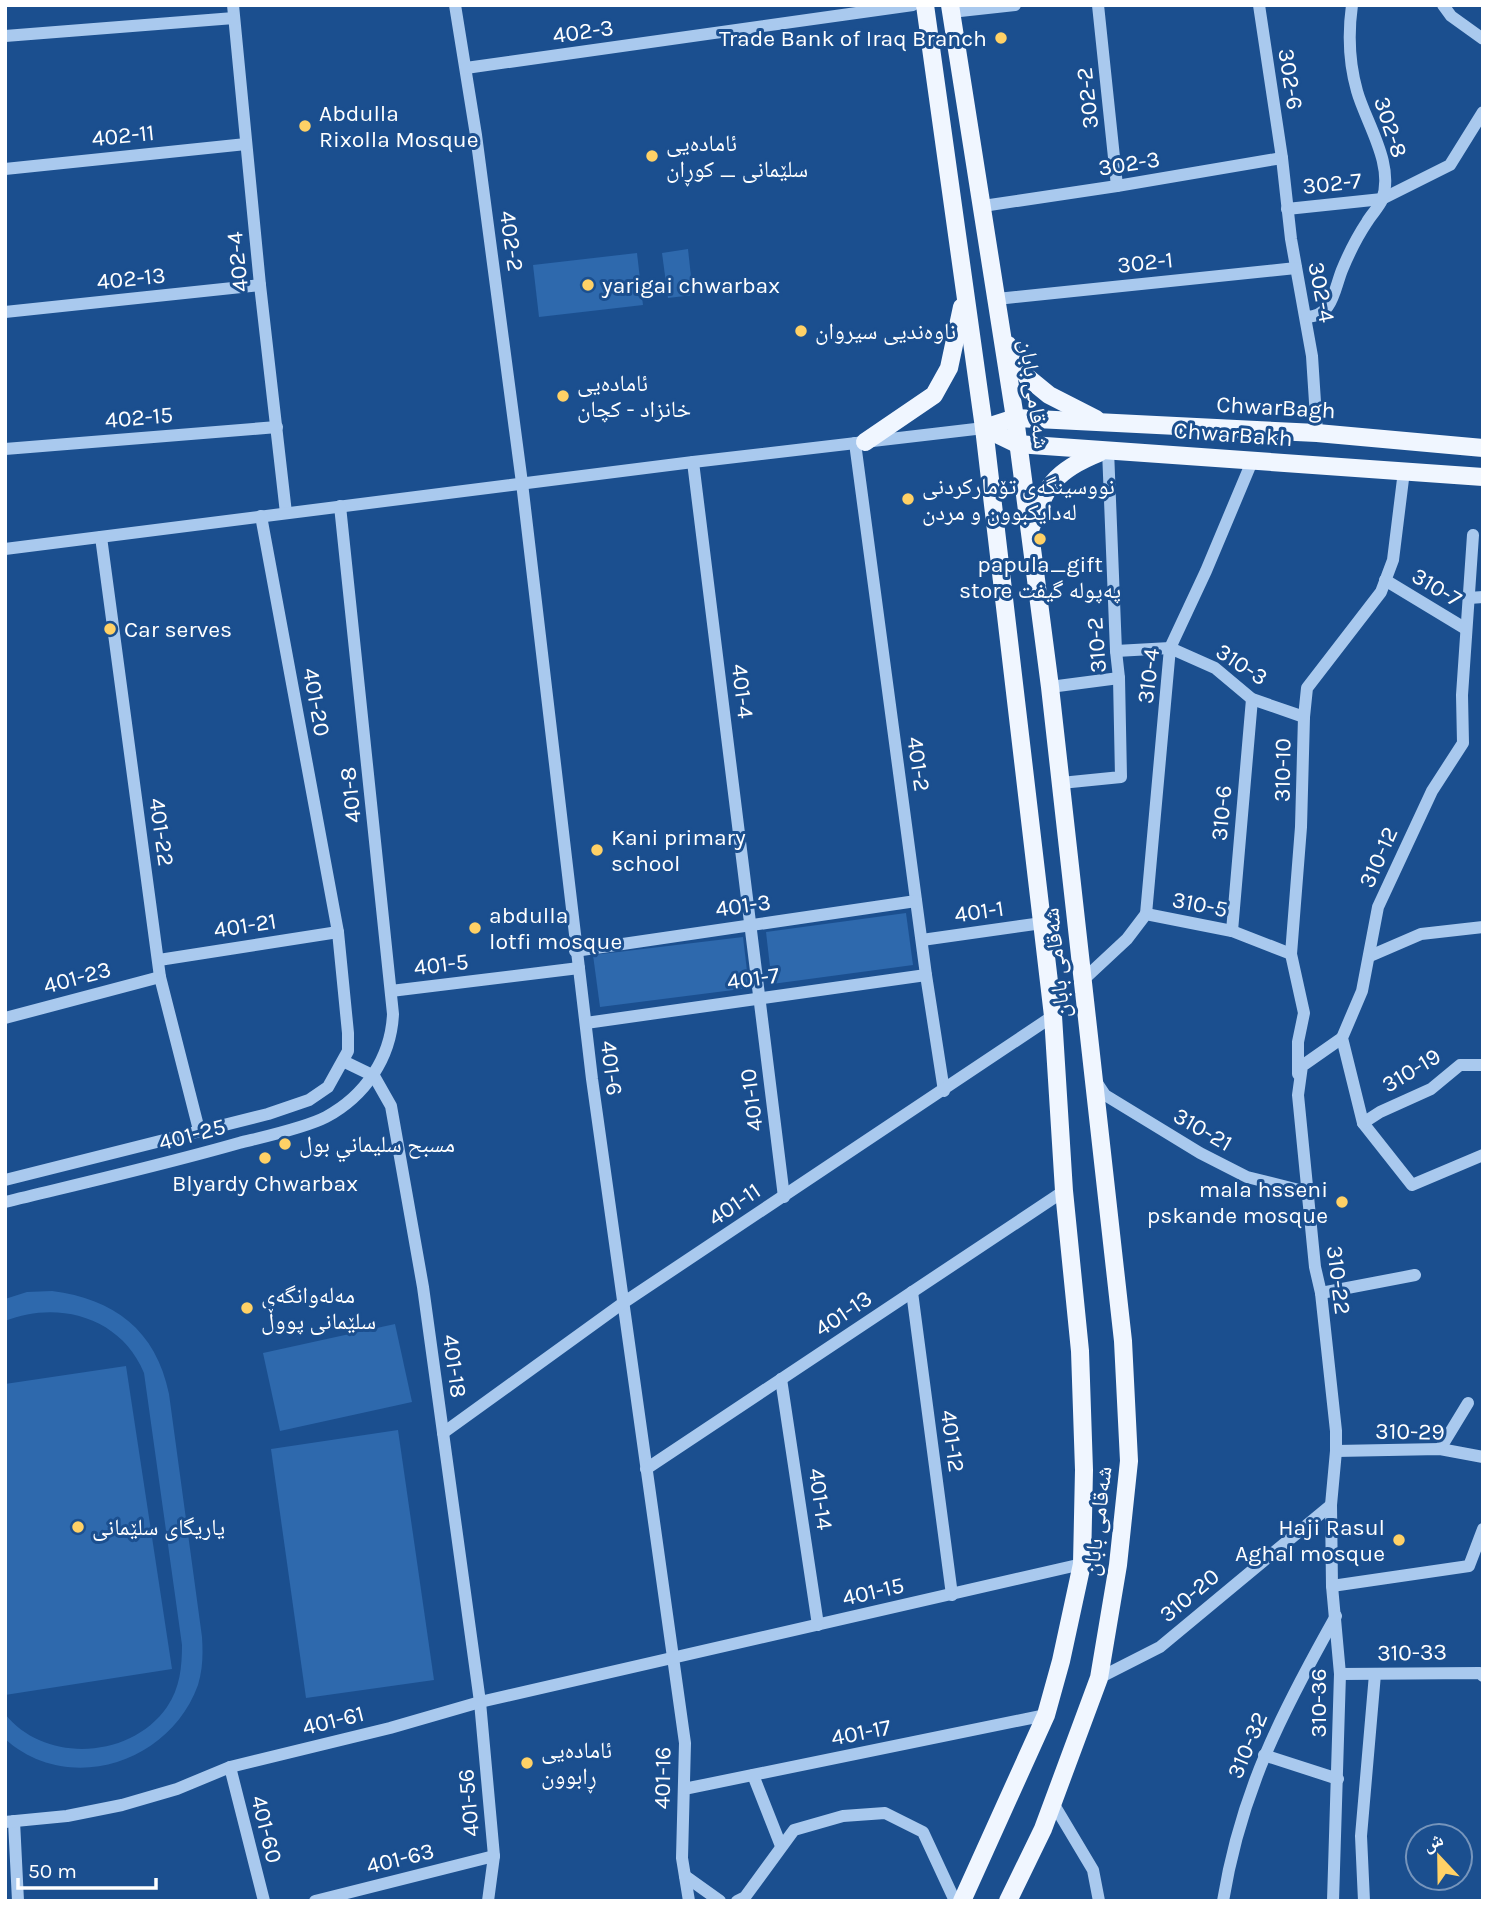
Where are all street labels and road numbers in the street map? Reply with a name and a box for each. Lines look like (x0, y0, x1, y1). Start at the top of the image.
street label: 402-3 (551, 14, 615, 49)
street label: 302-6 (1272, 46, 1309, 112)
street label: 302-2 (1071, 66, 1104, 130)
street label: 302-8 (1368, 93, 1413, 161)
street label: 402-11 (90, 119, 156, 152)
street label: 302-3 (1096, 145, 1162, 182)
street label: 302-7 (1301, 167, 1363, 200)
street label: 402-2 (494, 209, 529, 273)
street label: 402-4 (221, 230, 254, 294)
street label: 302-1 (1116, 246, 1174, 279)
street label: 302-4 (1302, 259, 1341, 325)
street label: 402-13 (95, 261, 167, 296)
street label: شەقامی بابان (1013, 337, 1056, 451)
street label: ChwarBagh (1216, 391, 1336, 424)
street label: 402-15 (104, 401, 174, 434)
street label: ChwarBakh (1172, 417, 1293, 452)
street label: 310-7 (1407, 562, 1467, 613)
street label: 310-2 (1081, 616, 1112, 674)
street label: 310-3 (1211, 638, 1273, 691)
street label: 310-4 (1132, 647, 1165, 705)
street label: 401-4 (726, 662, 759, 720)
street label: 401-20 (297, 666, 336, 738)
street label: 401-2 (901, 735, 936, 793)
street label: 310-10 (1268, 738, 1297, 802)
street label: 401-8 (334, 766, 367, 824)
street label: 310-6 (1206, 784, 1237, 842)
street label: 401-22 (143, 796, 180, 868)
street label: 310-12 (1353, 823, 1404, 892)
street label: 310-5 (1170, 886, 1230, 923)
street label: 401-3 (714, 888, 773, 923)
street label: 401-1 (953, 895, 1006, 928)
street label: 401-21 (212, 907, 278, 944)
street label: شەقامی بابان (1037, 907, 1076, 1019)
street label: 401-5 (412, 948, 470, 981)
street label: 401-23 (40, 956, 114, 999)
street label: 401-7 (725, 961, 781, 996)
street label: 401-6 (595, 1039, 628, 1097)
street label: 310-19 (1377, 1042, 1446, 1098)
street label: 401-10 (734, 1067, 769, 1133)
street label: 310-21 (1168, 1102, 1237, 1157)
street label: 401-25 (156, 1113, 229, 1156)
street label: 401-11 (703, 1177, 766, 1232)
street label: 310-22 (1321, 1244, 1356, 1316)
street label: 401-13 (809, 1285, 877, 1342)
street label: 401-18 (437, 1333, 472, 1400)
street label: 401-12 (935, 1408, 970, 1474)
street label: 310-29 (1375, 1417, 1445, 1446)
street label: شەقامی بابان (1077, 1465, 1118, 1578)
street label: 401-14 (803, 1466, 838, 1532)
street label: 310-20 (1154, 1563, 1225, 1628)
street label: 401-15 (840, 1571, 907, 1612)
street label: 310-33 (1377, 1638, 1447, 1667)
street label: 310-36 (1305, 1668, 1332, 1738)
street label: 401-61 (299, 1700, 367, 1741)
street label: 310-32 (1221, 1708, 1274, 1783)
street label: 401-17 (829, 1713, 894, 1752)
street label: 401-16 (648, 1746, 677, 1810)
street label: 401-56 (452, 1768, 485, 1838)
street label: 401-60 (245, 1792, 288, 1866)
street label: 401-63 (363, 1837, 437, 1880)

